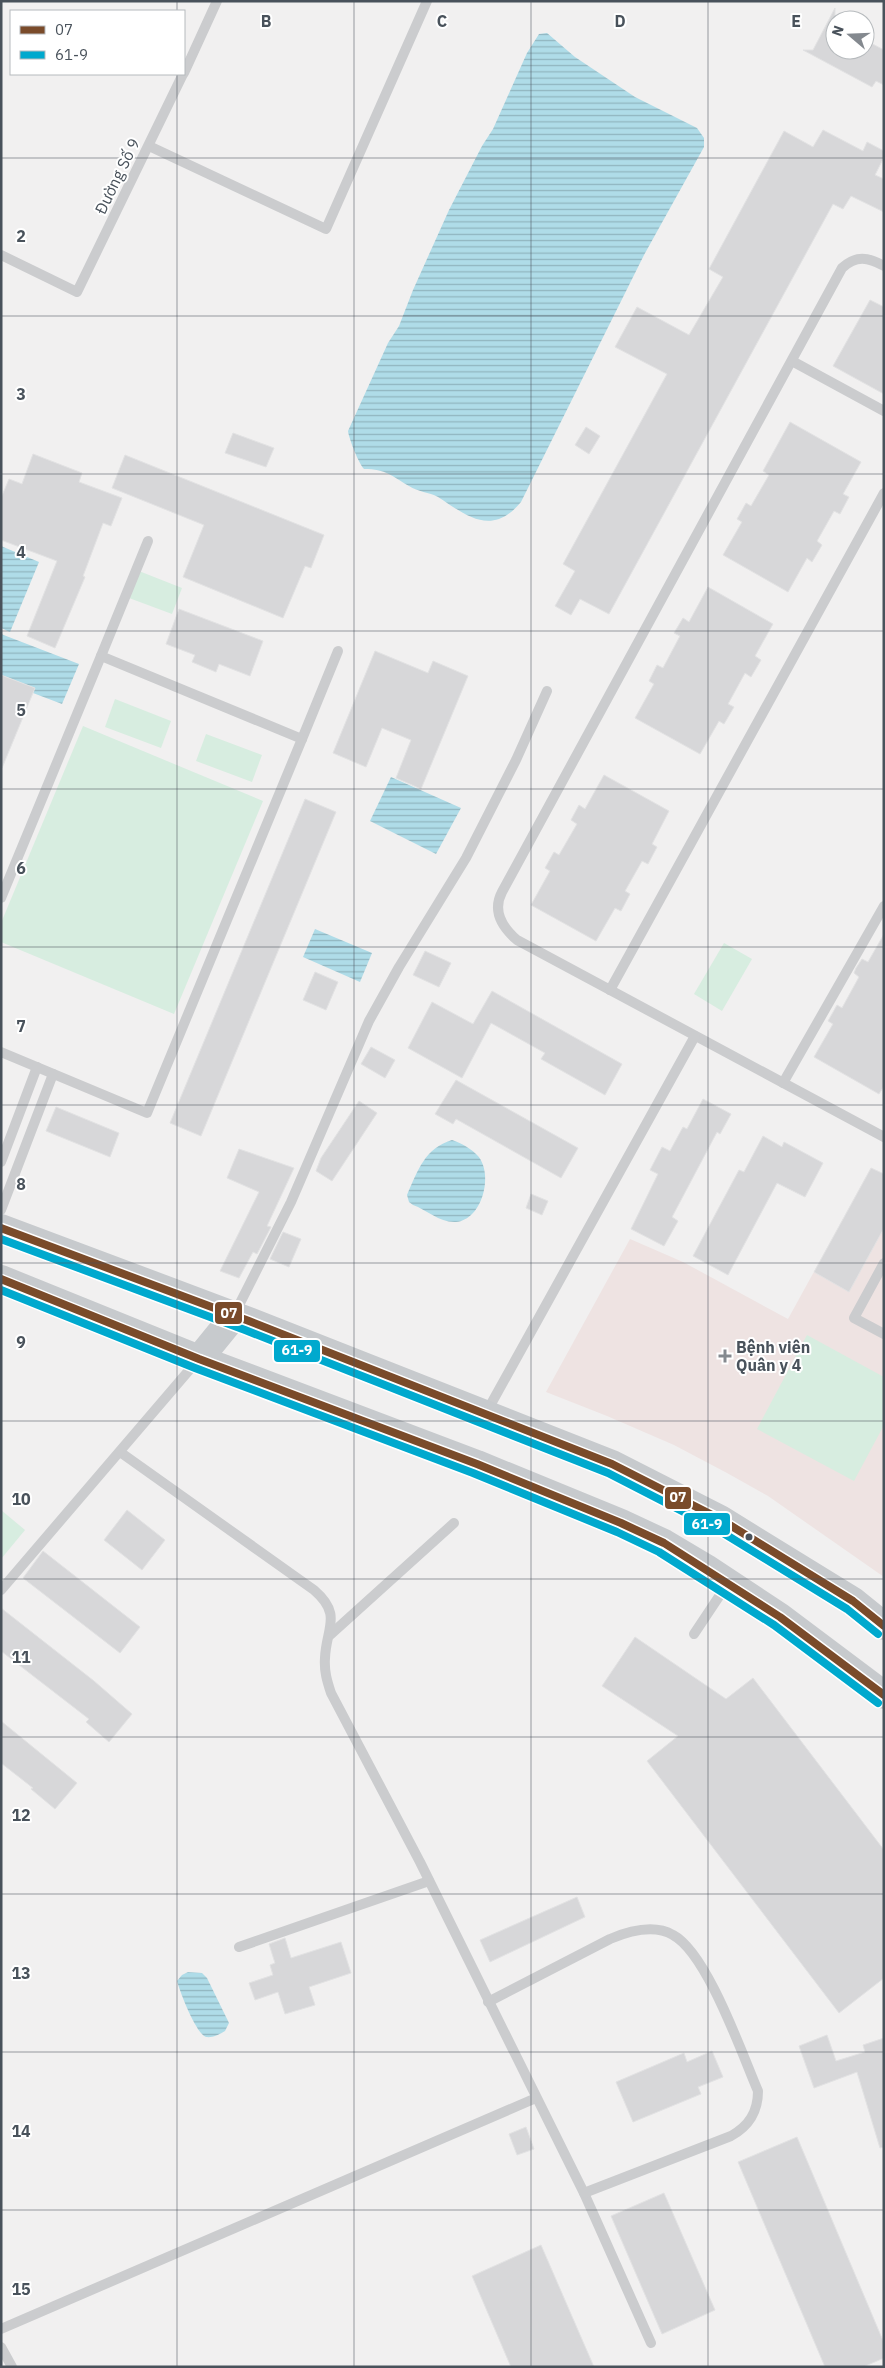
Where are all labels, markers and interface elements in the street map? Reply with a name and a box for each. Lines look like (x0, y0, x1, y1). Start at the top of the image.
legend (10, 10, 185, 75)
north arrow (825, 10, 875, 60)
text: B (261, 11, 272, 31)
text: C (437, 11, 447, 31)
text: D (614, 11, 626, 31)
text: E (791, 11, 801, 31)
text: 07 (55, 20, 73, 39)
text: N (828, 23, 848, 38)
text: 61-9 (55, 45, 88, 64)
street label: Đường Số 9 (90, 135, 144, 217)
text: 2 (16, 226, 26, 246)
text: 3 (16, 384, 26, 404)
text: 4 (16, 542, 26, 562)
text: 5 (16, 700, 26, 720)
text: 6 (16, 858, 26, 878)
text: 7 (16, 1016, 26, 1036)
text: 8 (16, 1174, 26, 1194)
line badge: 07 (214, 1301, 243, 1325)
text: 07 (221, 1304, 237, 1322)
text: 9 (16, 1332, 26, 1352)
place label: Bệnh viên Quân y 4 (736, 1337, 810, 1375)
line badge: 61-9 (273, 1339, 321, 1363)
text: 61-9 (282, 1341, 312, 1359)
marker: Bệnh viên Quân y 4 (718, 1349, 732, 1363)
line badge: 07 (664, 1486, 692, 1510)
text: 07 (670, 1488, 686, 1506)
text: 10 (11, 1489, 31, 1509)
line badge: 61-9 (683, 1512, 731, 1536)
text: 61-9 (692, 1515, 722, 1533)
unlabelled marker (744, 1532, 754, 1542)
text: 11 (11, 1647, 31, 1667)
text: 12 (11, 1805, 31, 1825)
text: 13 (11, 1963, 31, 1983)
text: 14 (11, 2121, 31, 2141)
text: 15 (11, 2279, 31, 2299)

